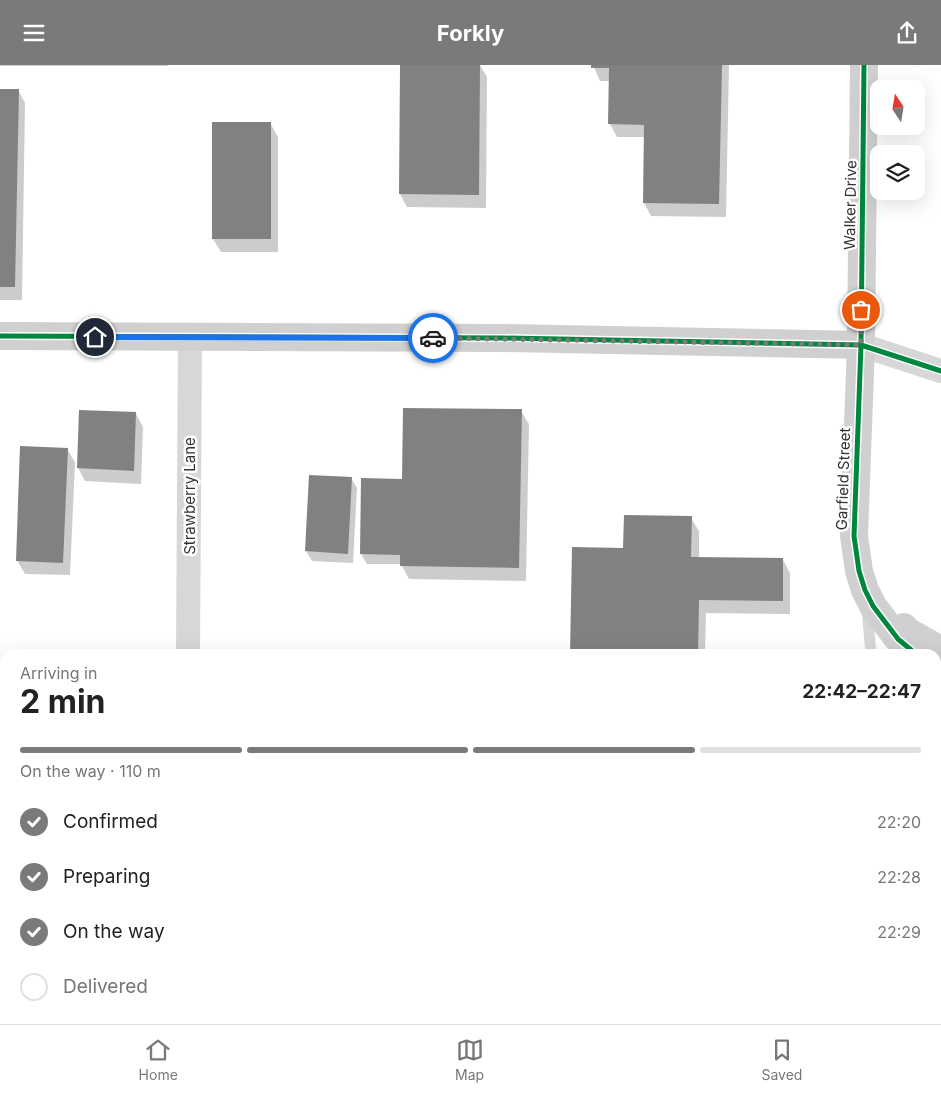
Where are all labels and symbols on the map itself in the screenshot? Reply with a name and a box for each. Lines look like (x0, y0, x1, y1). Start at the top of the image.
north arrow (870, 80, 925, 135)
street label: Walker Drive (840, 160, 860, 250)
pin (840, 289, 882, 331)
courier (408, 313, 458, 363)
pin (74, 316, 116, 358)
street label: Garfield Street (832, 427, 854, 531)
street label: Strawberry Lane (180, 437, 199, 555)

